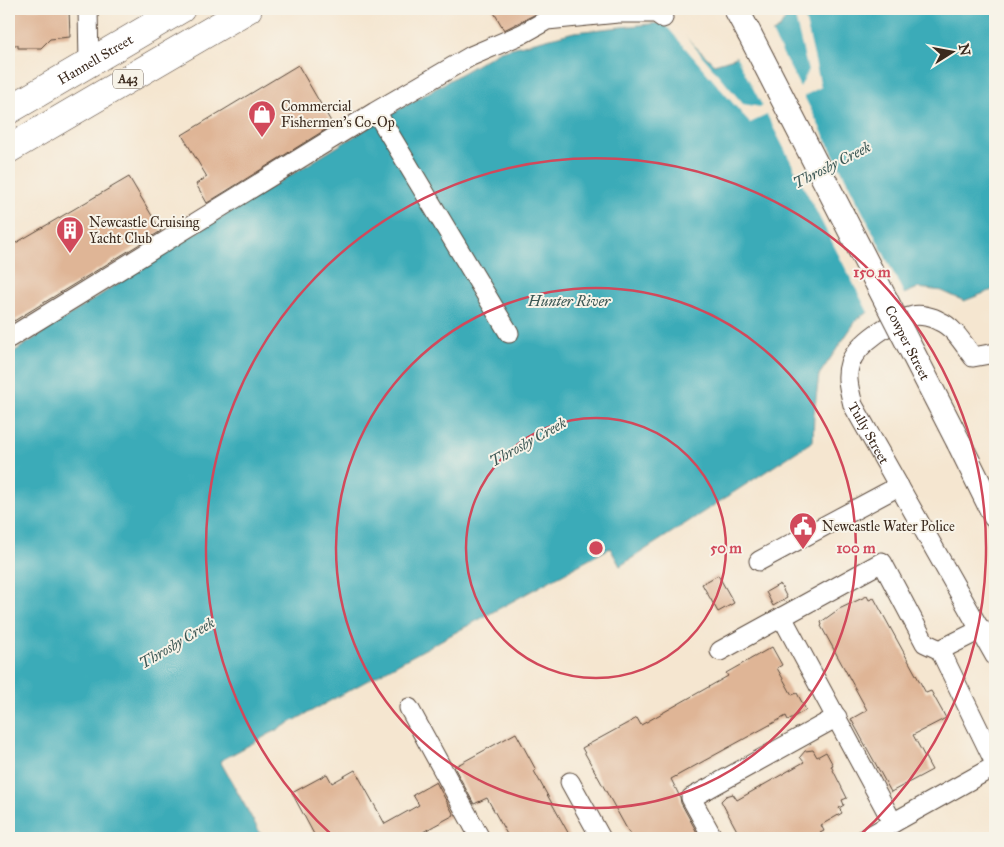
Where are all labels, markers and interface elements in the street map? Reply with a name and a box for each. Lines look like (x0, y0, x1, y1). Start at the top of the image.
north arrow (926, 28, 976, 78)
street label: Hannell Street (55, 31, 136, 89)
text: N (955, 42, 974, 57)
road number: A43 (113, 70, 143, 88)
place label: Commercial Fishermen’s Co-Op (281, 98, 395, 131)
shop icon: Commercial Fishermen’s Co-Op (247, 99, 277, 138)
water label: Throsby Creek (790, 138, 874, 192)
place label: Newcastle Cruising Yacht Club (89, 214, 200, 247)
building icon: Newcastle Cruising Yacht Club (55, 215, 85, 254)
text: 150 m (853, 263, 891, 281)
water label: Hunter River (527, 292, 611, 310)
street label: Cowper Street (881, 303, 933, 383)
street label: Tully Street (844, 399, 893, 467)
water label: Throsby Creek (487, 413, 570, 470)
public building icon: Newcastle Water Police (788, 511, 818, 550)
place label: Newcastle Water Police (822, 518, 955, 535)
centre of rings (587, 539, 605, 557)
text: 50 m (710, 539, 742, 557)
text: 100 m (836, 539, 876, 557)
water label: Throsby Creek (136, 613, 218, 673)

